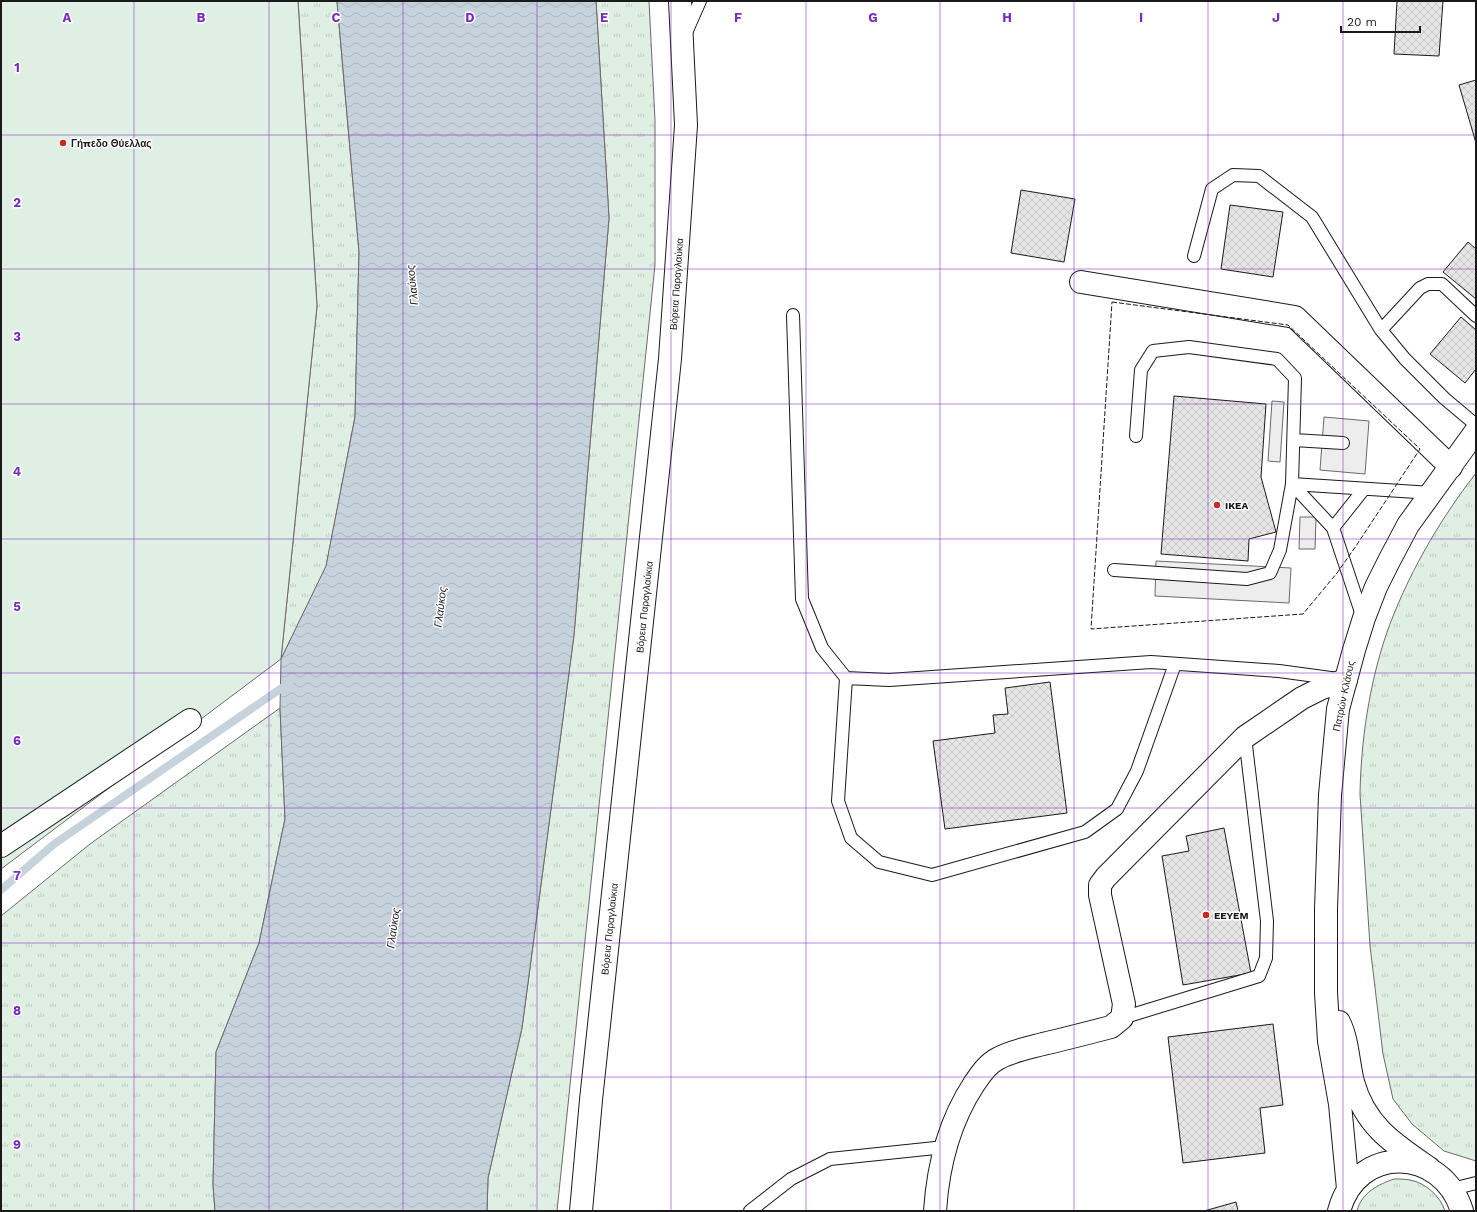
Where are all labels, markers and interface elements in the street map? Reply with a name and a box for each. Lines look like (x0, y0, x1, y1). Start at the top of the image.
scale bar (1341, 8, 1420, 34)
text: A (63, 10, 72, 25)
text: B (197, 10, 206, 25)
text: C (332, 10, 341, 25)
text: D (465, 10, 475, 25)
text: E (600, 10, 608, 25)
text: F (734, 10, 742, 25)
text: G (868, 10, 878, 25)
text: H (1002, 10, 1012, 25)
text: I (1139, 10, 1143, 25)
text: J (1272, 10, 1280, 25)
text: 20 m (1347, 15, 1377, 29)
text: 1 (14, 60, 20, 75)
marker: Γήπεδο Θύελλας (58, 138, 68, 148)
place label: Γήπεδο Θύελλας (71, 138, 151, 150)
text: 2 (13, 195, 21, 210)
street label: Βόρεια Παραγλαύκια (668, 237, 685, 330)
water label: Γλαύκος (404, 263, 421, 306)
text: 3 (13, 329, 21, 344)
text: 4 (13, 464, 22, 479)
marker: IKEA (1212, 500, 1222, 510)
place label: IKEA (1225, 500, 1248, 511)
street label: Βόρεια Παραγλαύκια (634, 560, 655, 654)
water label: Γλαύκος (432, 585, 450, 628)
text: 5 (13, 599, 21, 614)
street label: Πατρών Κλάους (1331, 660, 1356, 732)
text: 6 (13, 733, 21, 748)
text: 7 (13, 868, 21, 883)
street label: Βόρεια Παραγλαύκια (599, 882, 620, 976)
water label: Γλαύκος (384, 906, 403, 949)
marker: EEYEM (1201, 910, 1211, 920)
place label: EEYEM (1214, 910, 1249, 921)
text: 8 (13, 1003, 21, 1018)
text: 9 (13, 1137, 21, 1152)

